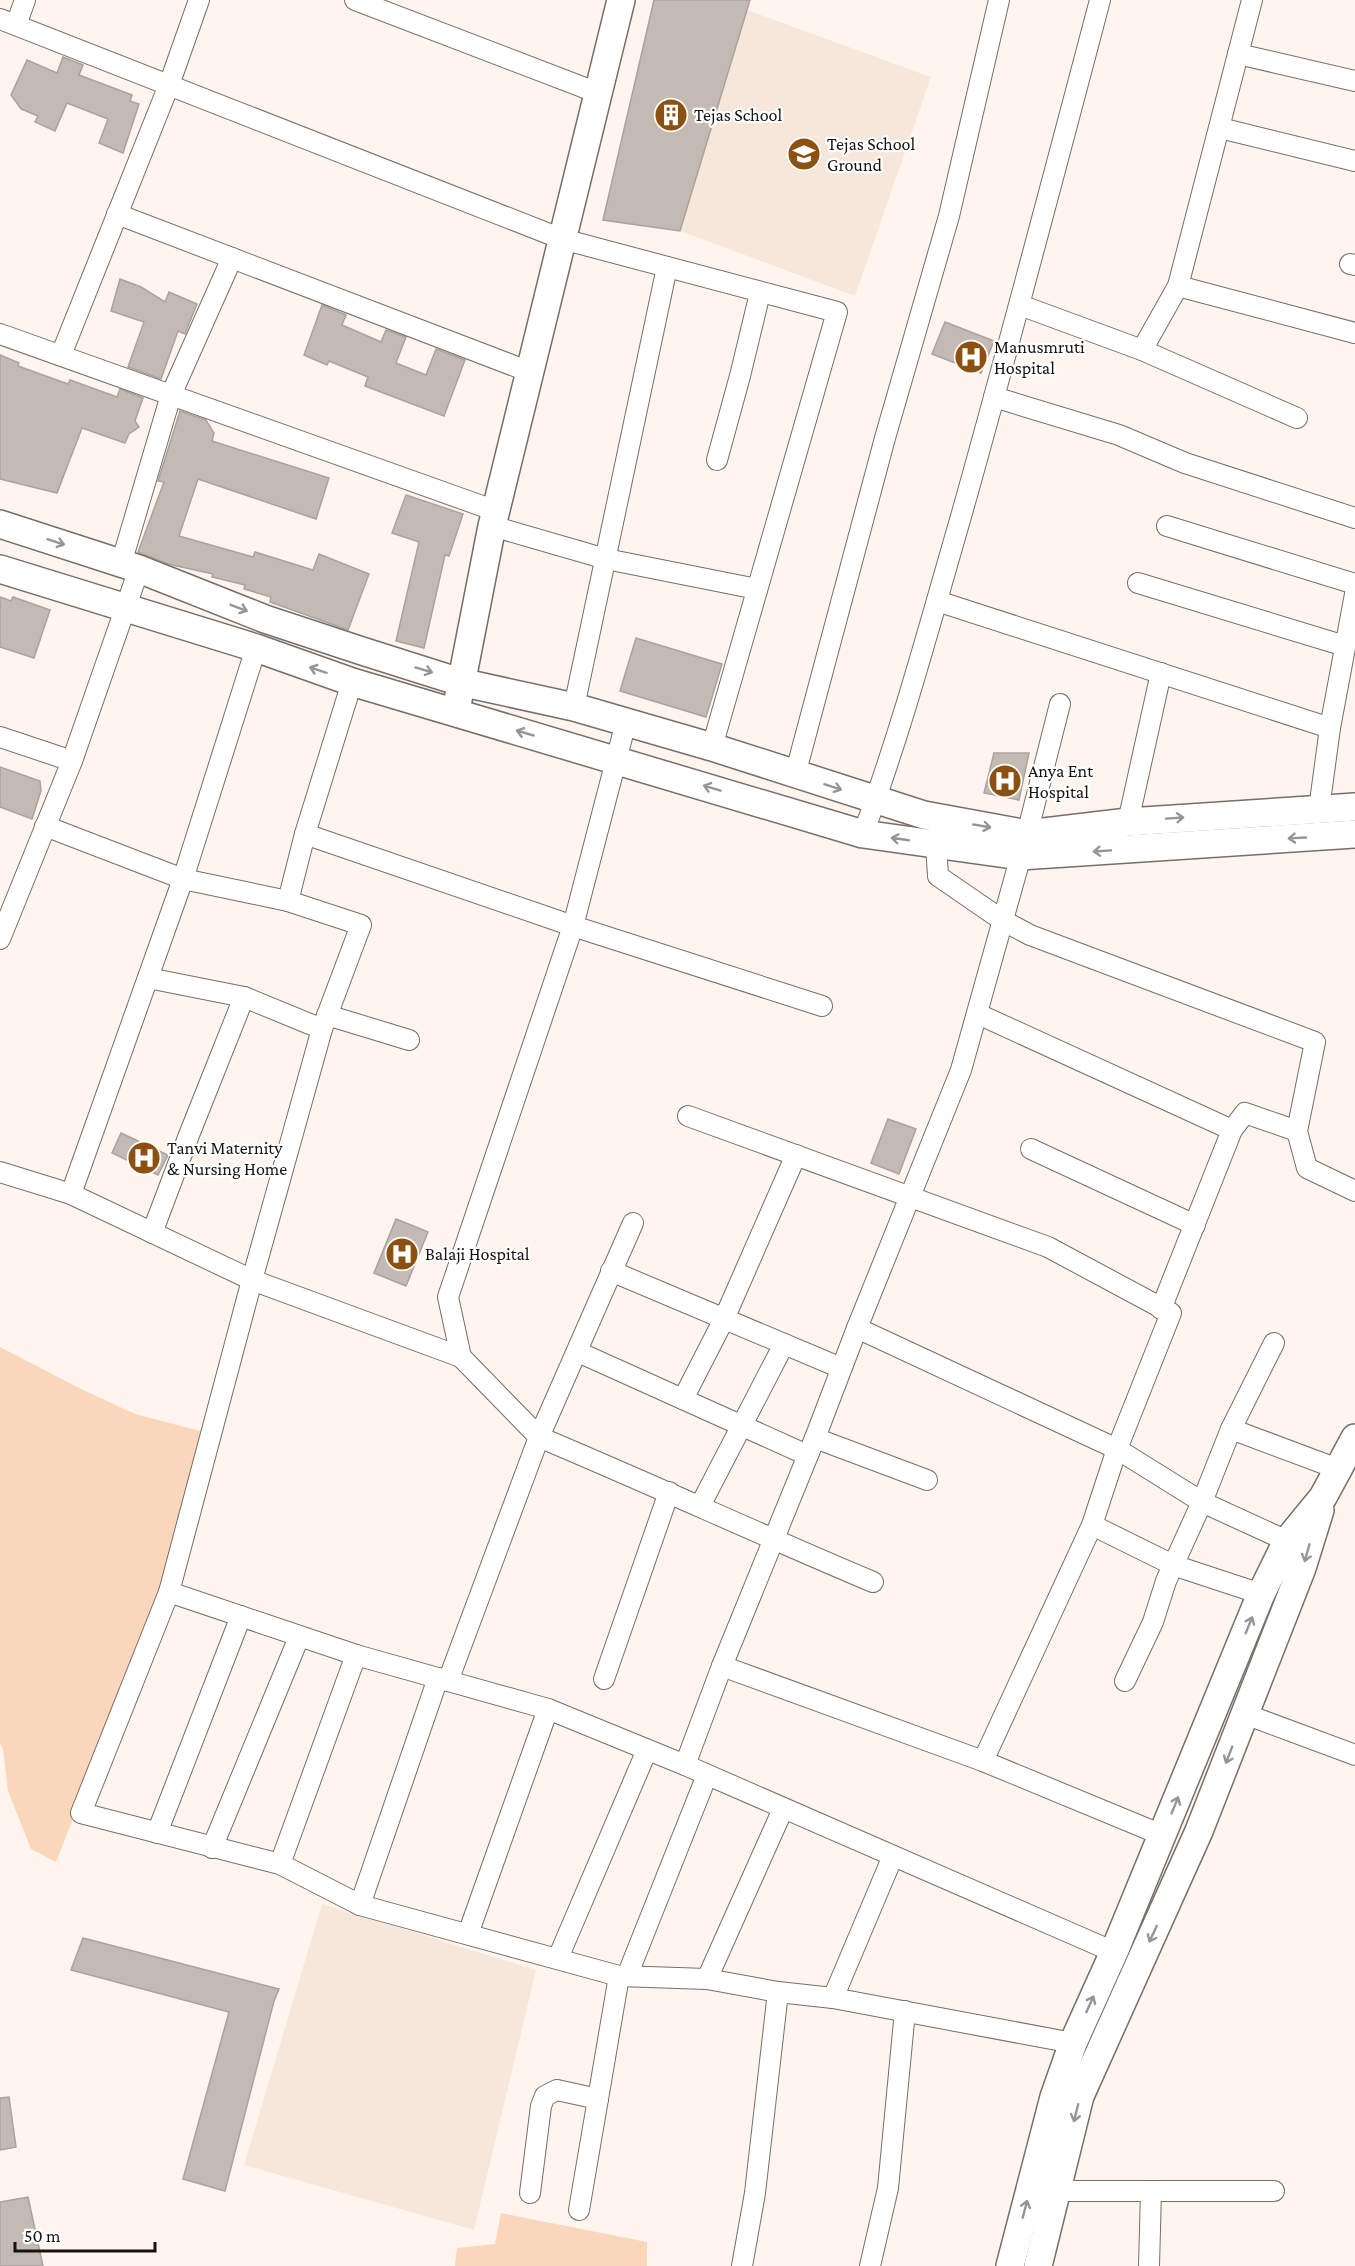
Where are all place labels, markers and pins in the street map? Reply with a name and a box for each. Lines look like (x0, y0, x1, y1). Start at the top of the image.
building icon: Tejas School (653, 97, 689, 133)
place label: Tejas School (694, 105, 783, 126)
place label: Tejas School Ground (827, 134, 916, 175)
school or university icon: Tejas School Ground (786, 136, 822, 172)
place label: Manusmruti Hospital (994, 337, 1085, 378)
hospital icon: Manusmruti Hospital (953, 339, 989, 375)
place label: Anya Ent Hospital (1028, 761, 1094, 802)
hospital icon: Anya Ent Hospital (987, 763, 1023, 799)
place label: Tanvi Maternity & Nursing Home (167, 1138, 287, 1179)
hospital icon: Tanvi Maternity & Nursing Home (126, 1140, 162, 1176)
hospital icon: Balaji Hospital (384, 1236, 420, 1272)
place label: Balaji Hospital (425, 1244, 530, 1265)

